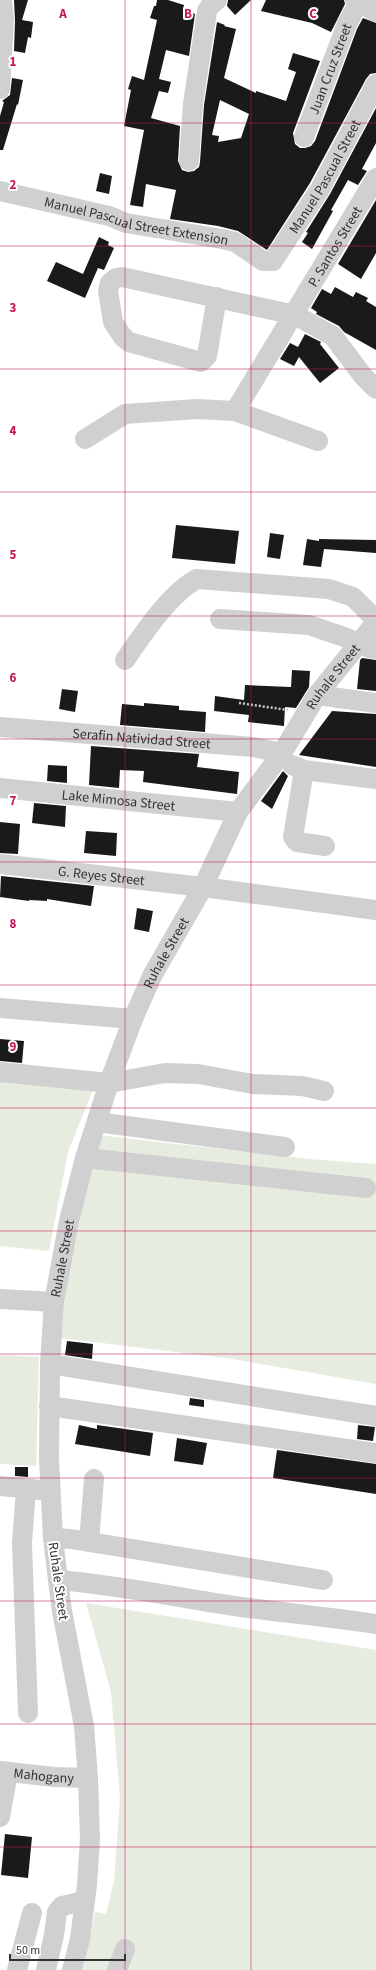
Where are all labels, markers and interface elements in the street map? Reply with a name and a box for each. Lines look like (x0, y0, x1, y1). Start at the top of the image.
text: A (58, 5, 67, 23)
text: B (184, 5, 192, 23)
text: C (309, 5, 317, 23)
street label: Juan Cruz Street (304, 20, 357, 118)
text: 1 (10, 53, 17, 71)
street label: Manuel Pascual Street (285, 116, 366, 238)
text: 2 (10, 176, 17, 194)
street label: Manuel Pascual Street Extension (42, 192, 230, 251)
street label: P. Santos Street (304, 202, 368, 291)
text: 3 (10, 299, 17, 317)
text: 4 (10, 422, 17, 440)
text: 5 (10, 546, 17, 564)
street label: Ruhale Street (301, 640, 366, 714)
text: 6 (10, 669, 17, 687)
street label: Serafin Natividad Street (72, 724, 212, 755)
street label: Lake Mimosa Street (61, 785, 176, 817)
text: 7 (10, 792, 17, 810)
street label: G. Reyes Street (57, 862, 146, 891)
street label: Ruhale Street (139, 914, 195, 992)
text: 8 (10, 915, 17, 933)
text: 9 (10, 1038, 17, 1056)
street label: Ruhale Street (46, 1218, 80, 1299)
street label: Ruhale Street (43, 1541, 73, 1622)
street label: Mahogany (12, 1764, 75, 1789)
scale bar (10, 1936, 125, 1962)
text: 50 m (16, 1942, 40, 1959)

